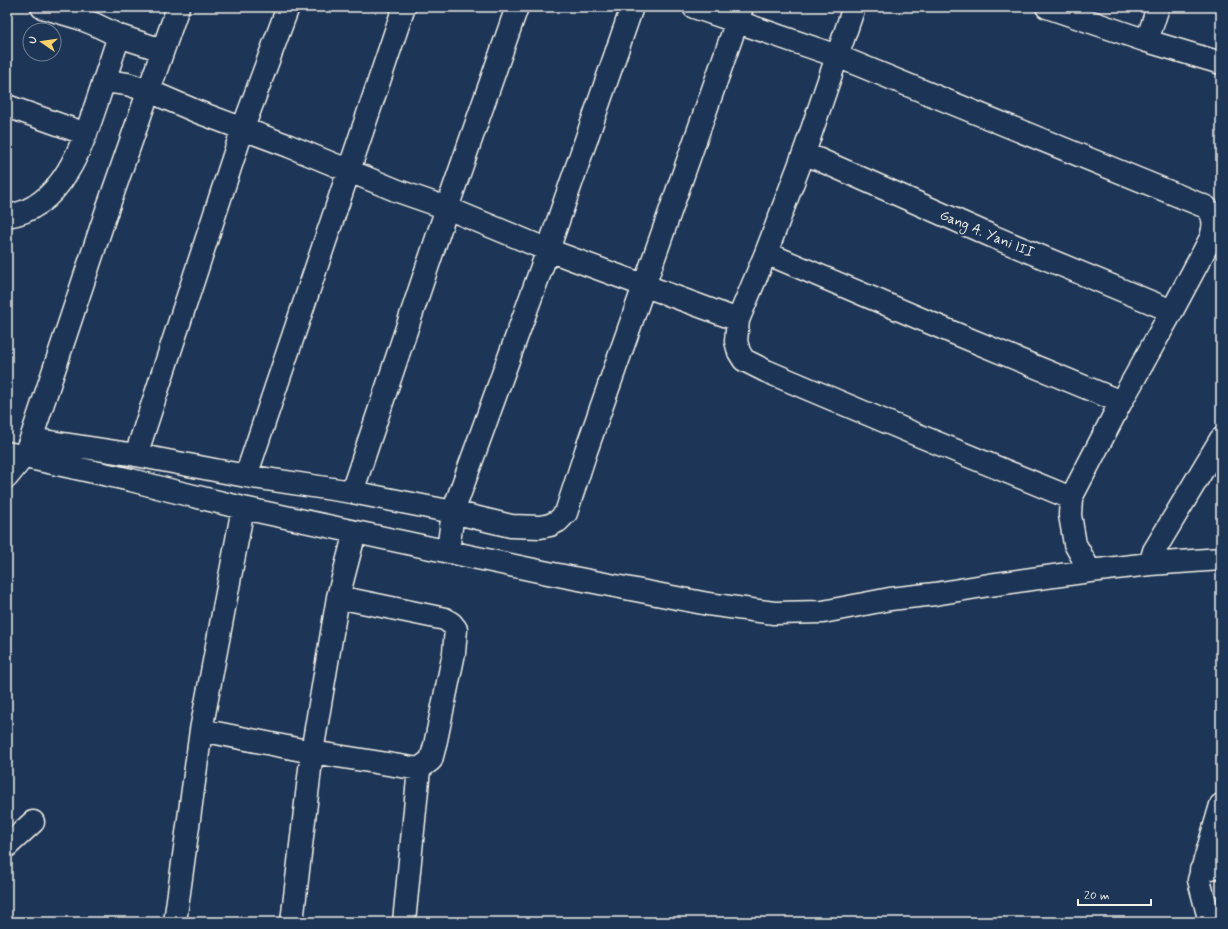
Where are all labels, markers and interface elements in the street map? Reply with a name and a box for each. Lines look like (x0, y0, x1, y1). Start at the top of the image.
north arrow (22, 22, 62, 62)
text: U (26, 35, 41, 45)
street label: Gang A. Yani III (937, 206, 1037, 263)
scale bar (1078, 881, 1151, 907)
text: 20 m (1084, 888, 1110, 904)

